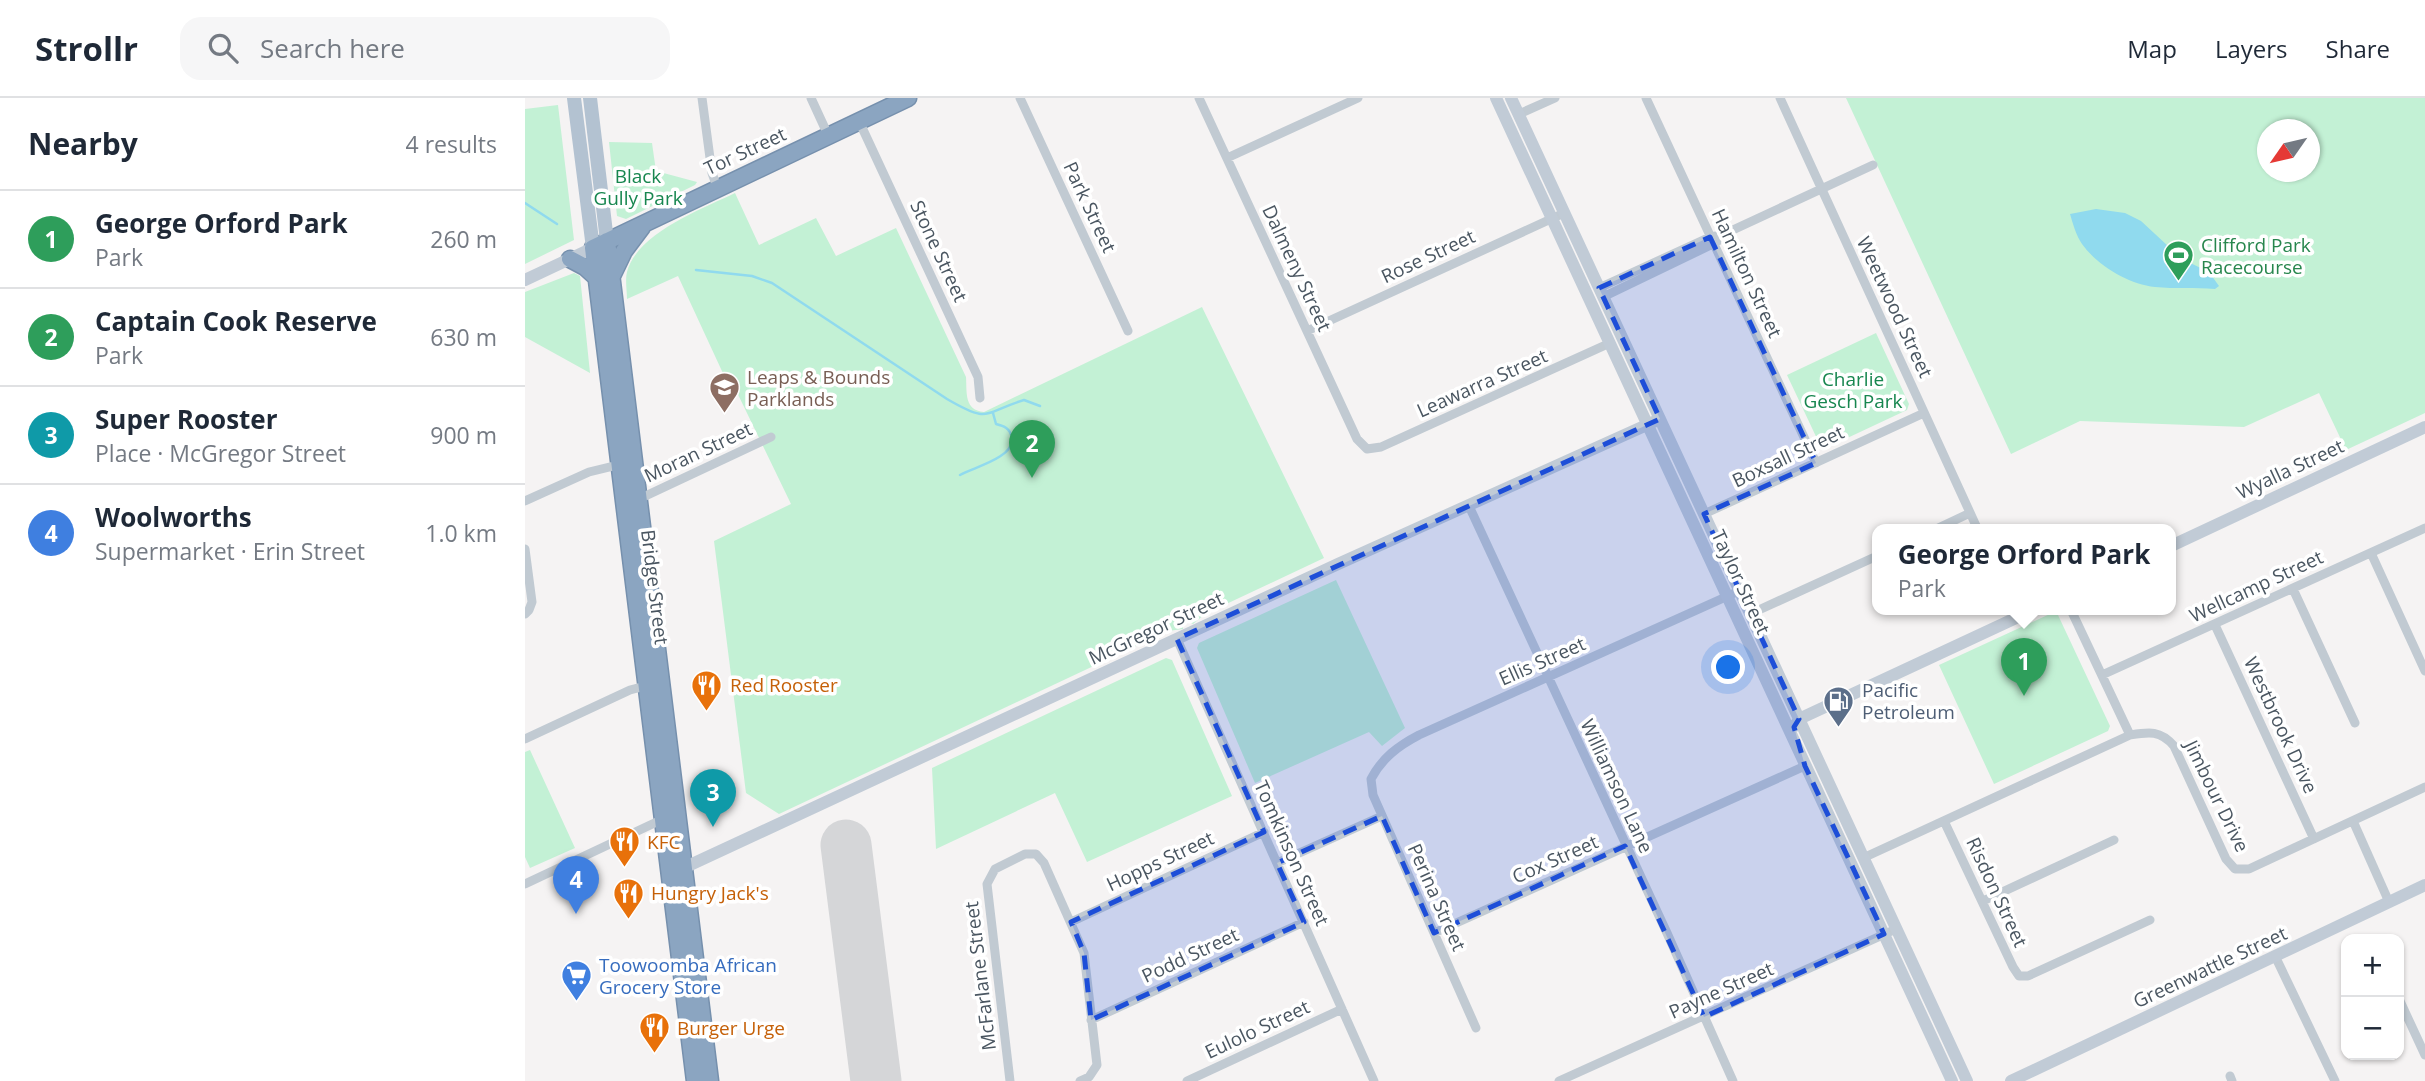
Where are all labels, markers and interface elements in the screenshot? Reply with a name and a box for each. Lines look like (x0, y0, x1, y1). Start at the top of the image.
search box (180, 17, 670, 80)
text: Strollr (35, 26, 138, 71)
icon: search (204, 29, 242, 67)
text: Search here (260, 30, 405, 66)
text: Map (2127, 32, 2177, 65)
text: Layers (2215, 32, 2288, 65)
text: Share (2326, 32, 2390, 65)
north arrow (2257, 119, 2320, 182)
street label: Tor Street (700, 121, 790, 181)
text: Nearby (28, 123, 138, 164)
text: 4 results (406, 128, 497, 160)
street label: Park Street (1058, 157, 1123, 257)
park label: Black Gully Park (593, 163, 683, 211)
street label: Stone Street (904, 196, 974, 306)
street label: Dalmeny Street (1256, 201, 1338, 336)
street label: Hamilton Street (1706, 204, 1788, 342)
text: George Orford Park (95, 205, 348, 241)
text: 1 (44, 223, 58, 255)
text: 260 m (430, 223, 497, 255)
street label: Rose Street (1377, 223, 1479, 289)
street label: Weetwood Street (1851, 232, 1939, 382)
place label: Clifford Park Racecourse (2201, 232, 2311, 280)
sports icon: Clifford Park Racecourse (2161, 239, 2195, 283)
text: Park (95, 241, 143, 273)
text: Captain Cook Reserve (95, 303, 377, 339)
text: 2 (44, 321, 58, 353)
text: 630 m (430, 321, 497, 353)
text: Park (95, 339, 143, 371)
street label: Leawarra Street (1413, 342, 1552, 423)
place label: Leaps & Bounds Parklands (747, 364, 890, 412)
park label: Charlie Gesch Park (1804, 366, 1902, 414)
school or university icon: Leaps & Bounds Parklands (707, 371, 741, 415)
text: Super Rooster (95, 401, 278, 437)
street label: Moran Street (640, 416, 756, 488)
text: 3 (44, 419, 58, 451)
text: 900 m (430, 419, 497, 451)
street label: Boxsall Street (1728, 419, 1848, 493)
pin: 2 (1009, 420, 1055, 478)
street label: Wyalla Street (2232, 433, 2348, 505)
text: Place · McGregor Street (95, 437, 346, 469)
text: Woolworths (95, 499, 252, 535)
text: 4 (44, 517, 58, 549)
text: 1.0 km (425, 517, 497, 549)
popup (1872, 524, 2176, 615)
street label: Taylor Street (1705, 526, 1777, 639)
street label: Bridge Street (635, 528, 675, 646)
text: Supermarket · Erin Street (95, 535, 365, 567)
text: George Orford Park (1898, 536, 2150, 572)
street label: Wellcamp Street (2185, 544, 2327, 628)
text: Park (1898, 572, 1946, 604)
street label: McGregor Street (1084, 585, 1228, 671)
street label: Ellis Street (1495, 630, 1590, 692)
pin: 1 (2001, 638, 2047, 696)
your location (1711, 650, 1745, 684)
street label: Westbrook Drive (2238, 653, 2324, 797)
restaurant icon: Red Rooster (690, 668, 724, 712)
place label: Red Rooster (730, 672, 838, 698)
place label: Pacific Petroleum (1862, 677, 1955, 725)
fuel station icon: Pacific Petroleum (1822, 684, 1856, 728)
street label: Williamson Lane (1575, 715, 1659, 857)
street label: Jimbour Drive (2178, 734, 2255, 856)
pin: 3 (690, 769, 736, 827)
street label: Tomkinson Street (1248, 776, 1336, 930)
restaurant icon: KFC (607, 825, 641, 869)
street label: Hopps Street (1102, 825, 1218, 897)
street label: Cox Street (1508, 828, 1602, 889)
place label: KFC (647, 829, 680, 855)
street label: Risdon Street (1960, 833, 2034, 951)
street label: Perina Street (1402, 839, 1472, 955)
pin: 4 (553, 856, 599, 914)
restaurant icon: Hungry Jack's (611, 876, 645, 920)
place label: Hungry Jack's (651, 880, 769, 906)
street label: McFarlane Street (958, 900, 1002, 1052)
street label: Greenwattle Street (2129, 920, 2291, 1014)
street label: Podd Street (1137, 921, 1243, 989)
map controls (2341, 934, 2404, 1060)
button: + (2341, 934, 2404, 997)
place label: Toowoomba African Grocery Store (599, 952, 777, 1000)
street label: Payne Street (1665, 955, 1778, 1025)
supermarket icon: Toowoomba African Grocery Store (559, 959, 593, 1003)
street label: Eulolo Street (1200, 993, 1314, 1065)
button: − (2341, 997, 2404, 1060)
restaurant icon: Burger Urge (637, 1011, 671, 1055)
place label: Burger Urge (677, 1015, 785, 1041)

